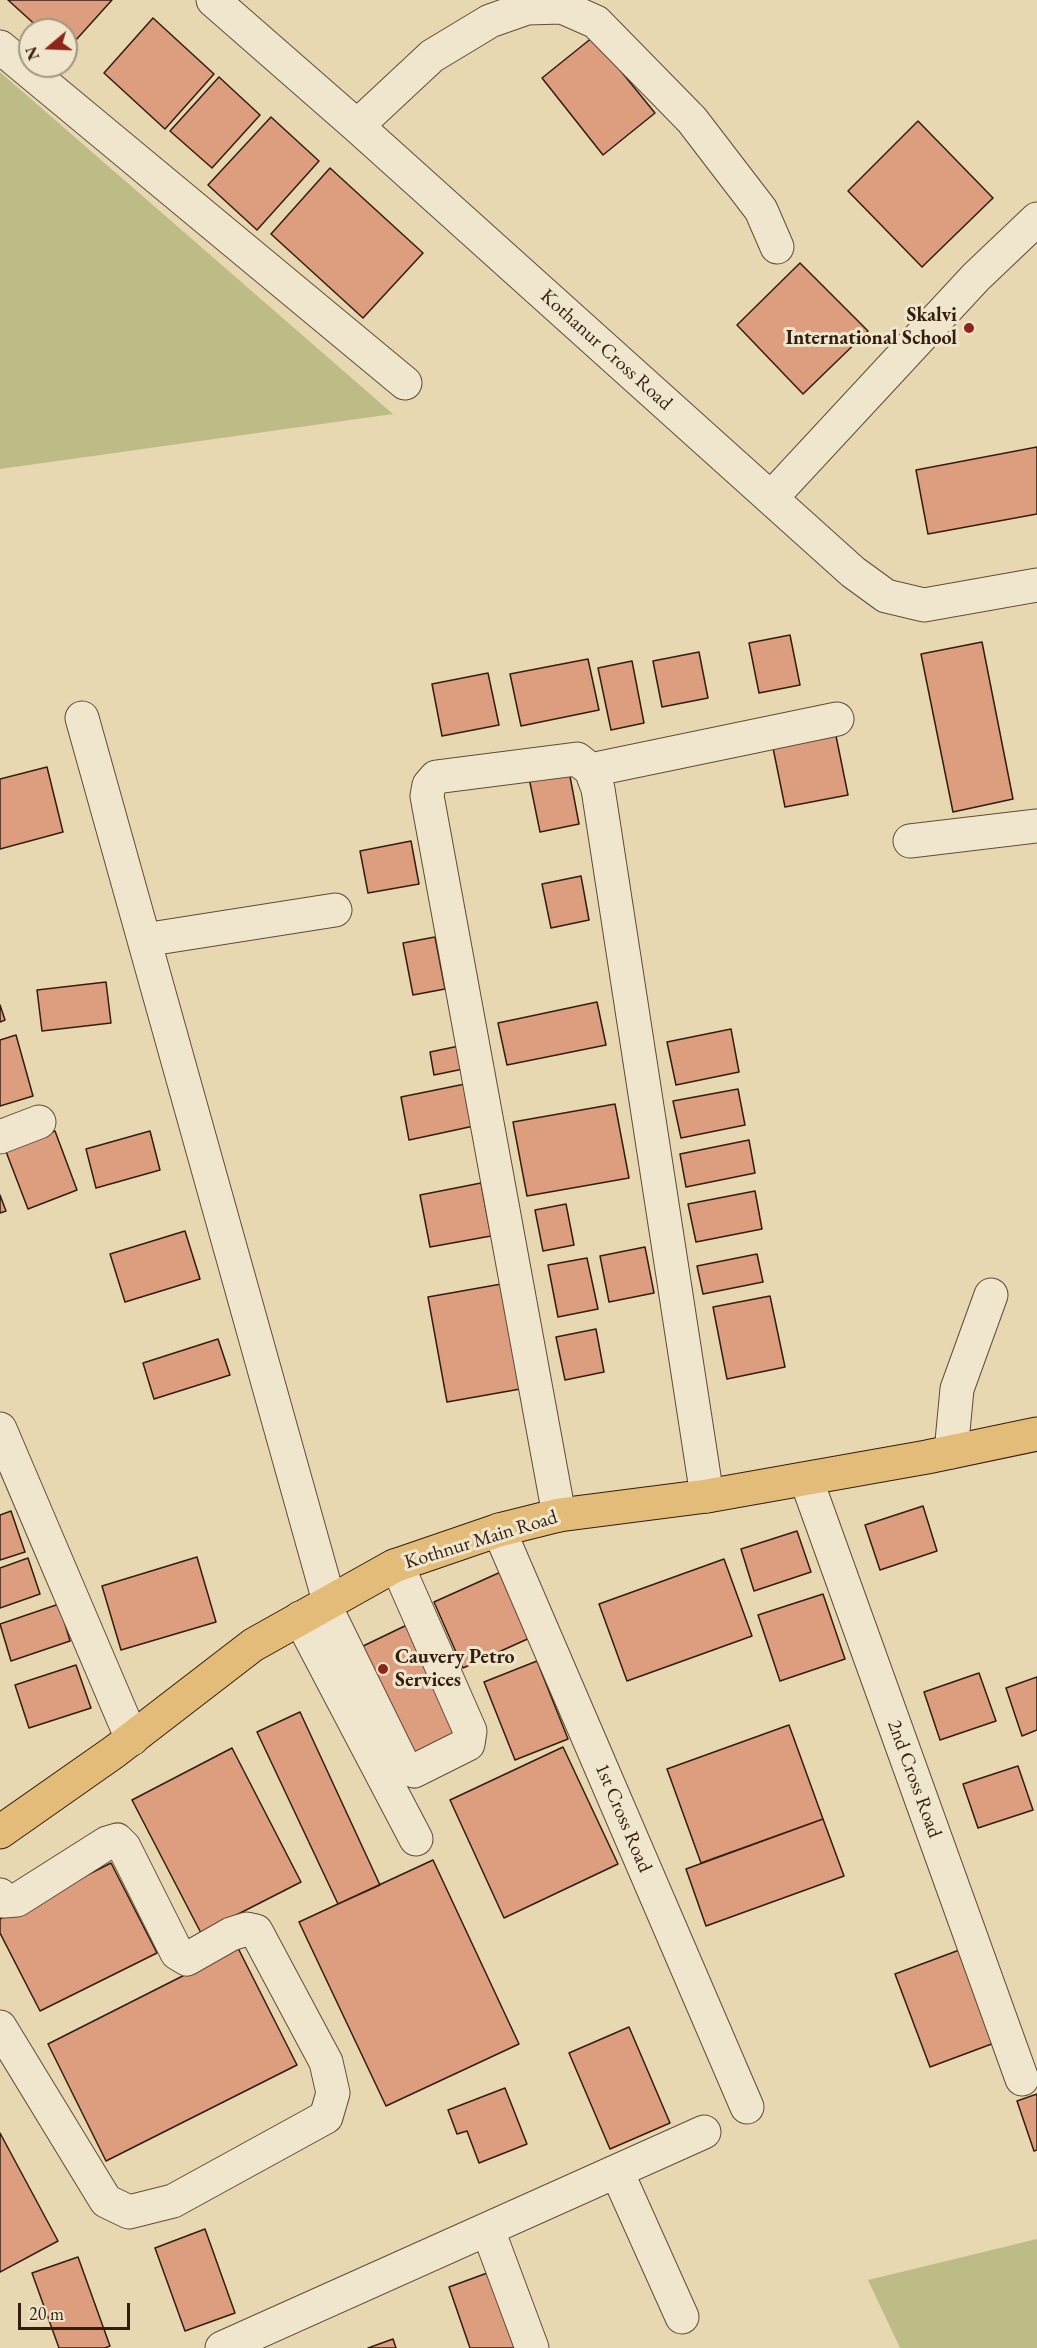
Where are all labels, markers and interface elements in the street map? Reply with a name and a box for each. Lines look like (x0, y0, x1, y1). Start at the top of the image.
north arrow (18, 18, 78, 78)
text: N (20, 44, 44, 63)
street label: Kothanur Cross Road (535, 284, 677, 416)
place label: Skalvi International School (786, 304, 957, 351)
marker: Skalvi International School (962, 321, 976, 335)
street label: Kothnur Main Road (402, 1505, 560, 1575)
place label: Cauvery Petro Services (395, 1646, 515, 1693)
marker: Cauvery Petro Services (376, 1662, 390, 1676)
street label: 2nd Cross Road (882, 1717, 946, 1841)
street label: 1st Cross Road (589, 1760, 657, 1876)
scale bar (21, 2291, 134, 2329)
text: 20 m (29, 2302, 64, 2325)

